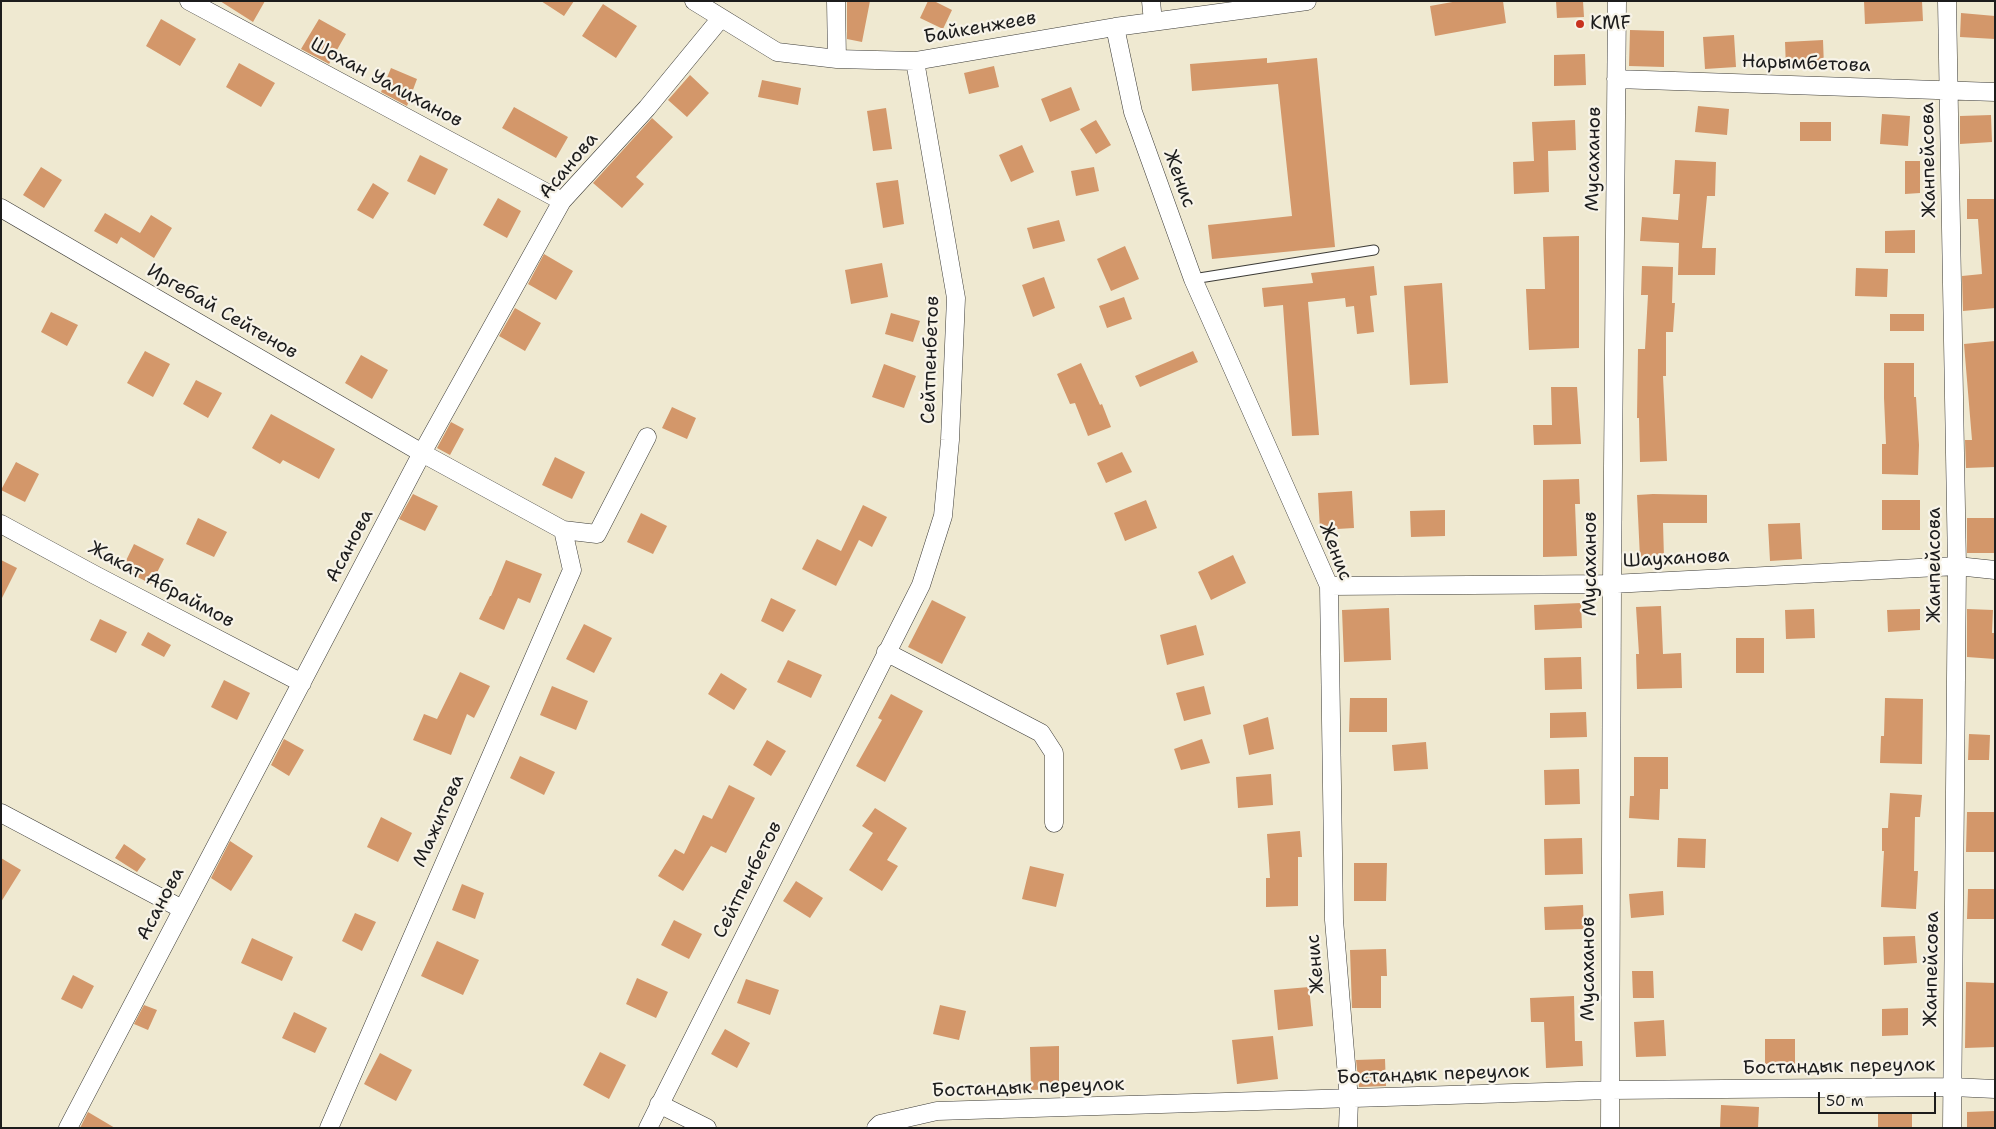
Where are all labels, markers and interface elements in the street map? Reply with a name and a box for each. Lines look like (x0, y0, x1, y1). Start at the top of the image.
street label: Байкенжеев (922, 7, 1038, 49)
place label: KMF (1590, 13, 1631, 35)
marker: KMF (1574, 18, 1586, 30)
street label: Шохан Уалиханов (306, 33, 466, 133)
street label: Нарымбетова (1741, 50, 1871, 78)
street label: Жанпейсова (1917, 102, 1941, 218)
street label: Мусаханов (1582, 106, 1606, 212)
street label: Асанова (535, 128, 603, 204)
street label: Женис (1158, 147, 1200, 211)
street label: Иргебай Сейтенов (143, 260, 301, 364)
street label: Сейтпенбетов (917, 296, 945, 424)
street label: Асанова (321, 506, 379, 586)
street label: Жанпейсова (1924, 507, 1946, 623)
street label: Мусаханов (1580, 512, 1602, 616)
street label: Женис (1314, 520, 1356, 584)
street label: Жакат Абраймов (84, 537, 238, 633)
street label: Шауханова (1622, 545, 1730, 573)
street label: Мажитова (408, 771, 470, 871)
street label: Сейтпенбетов (709, 818, 787, 942)
street label: Асанова (132, 864, 190, 944)
street label: Жанпейсова (1920, 911, 1944, 1027)
street label: Мусаханов (1578, 917, 1600, 1021)
street label: Женис (1302, 933, 1330, 995)
street label: Бостандык переулок (1742, 1054, 1936, 1080)
street label: Бостандык переулок (1336, 1060, 1530, 1090)
street label: Бостандык переулок (931, 1073, 1125, 1103)
scale bar (1821, 1082, 1938, 1114)
text: 50 m (1826, 1091, 1864, 1111)

